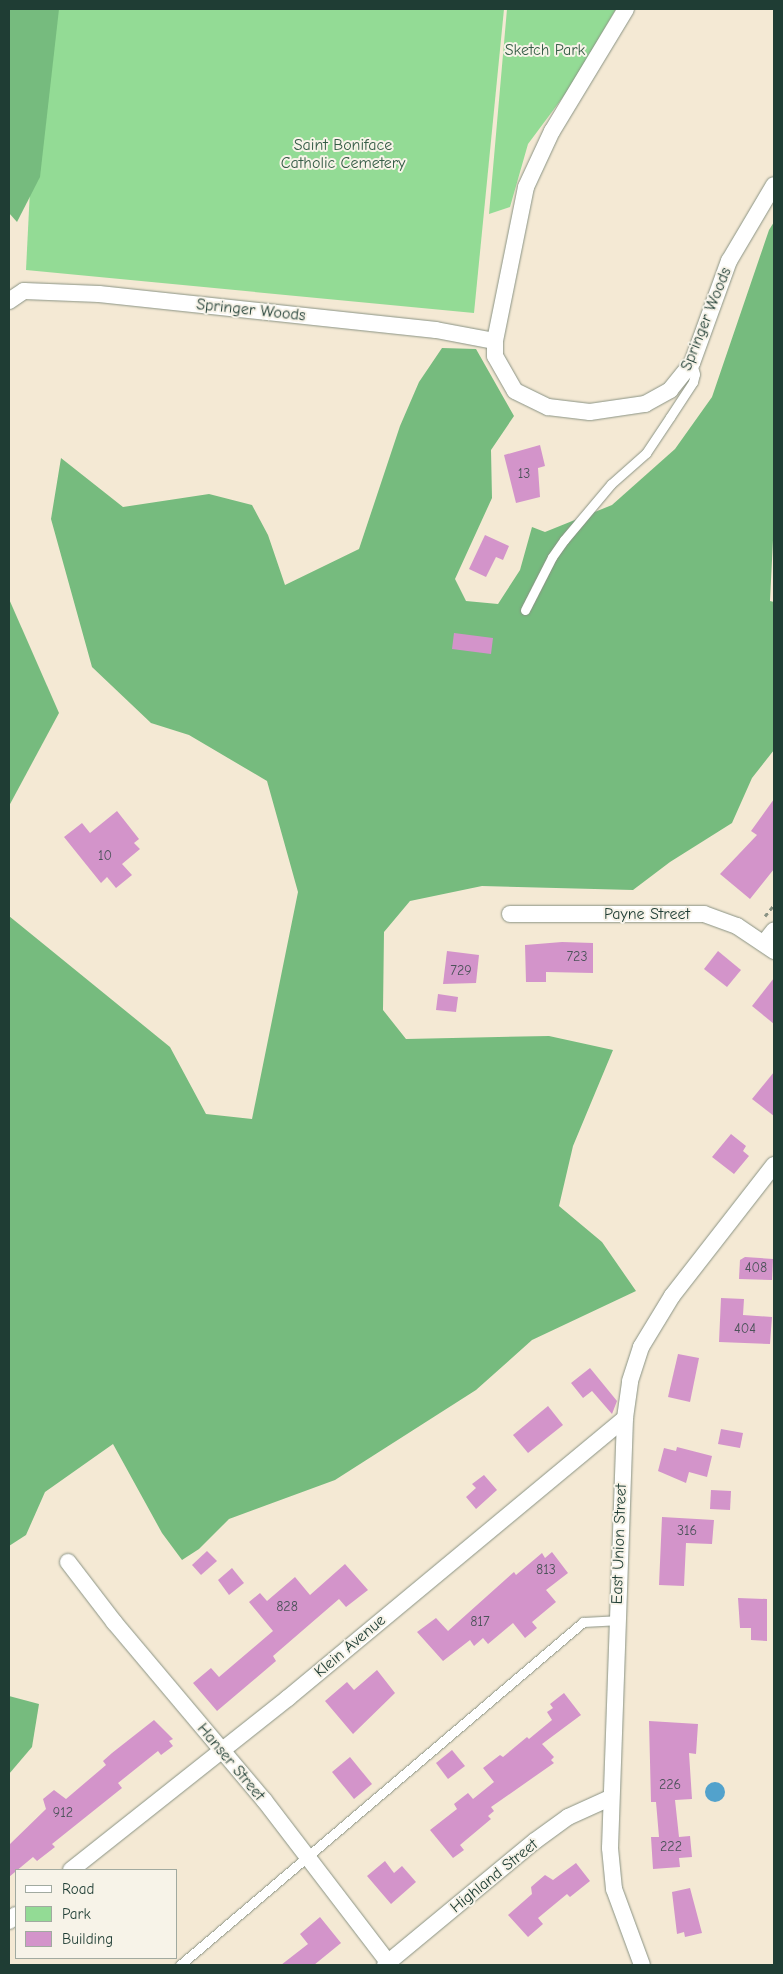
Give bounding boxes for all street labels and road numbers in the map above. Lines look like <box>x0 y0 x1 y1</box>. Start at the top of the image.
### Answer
street label: Springer Woods <box>677 265 735 373</box>
street label: Springer Woods <box>195 295 307 325</box>
street label: Payne Street <box>604 904 690 924</box>
street label: East Union Street <box>607 1483 631 1605</box>
street label: Klein Avenue <box>310 1611 390 1681</box>
street label: Hanser Street <box>193 1719 269 1805</box>
street label: Highland Street <box>446 1835 542 1917</box>

